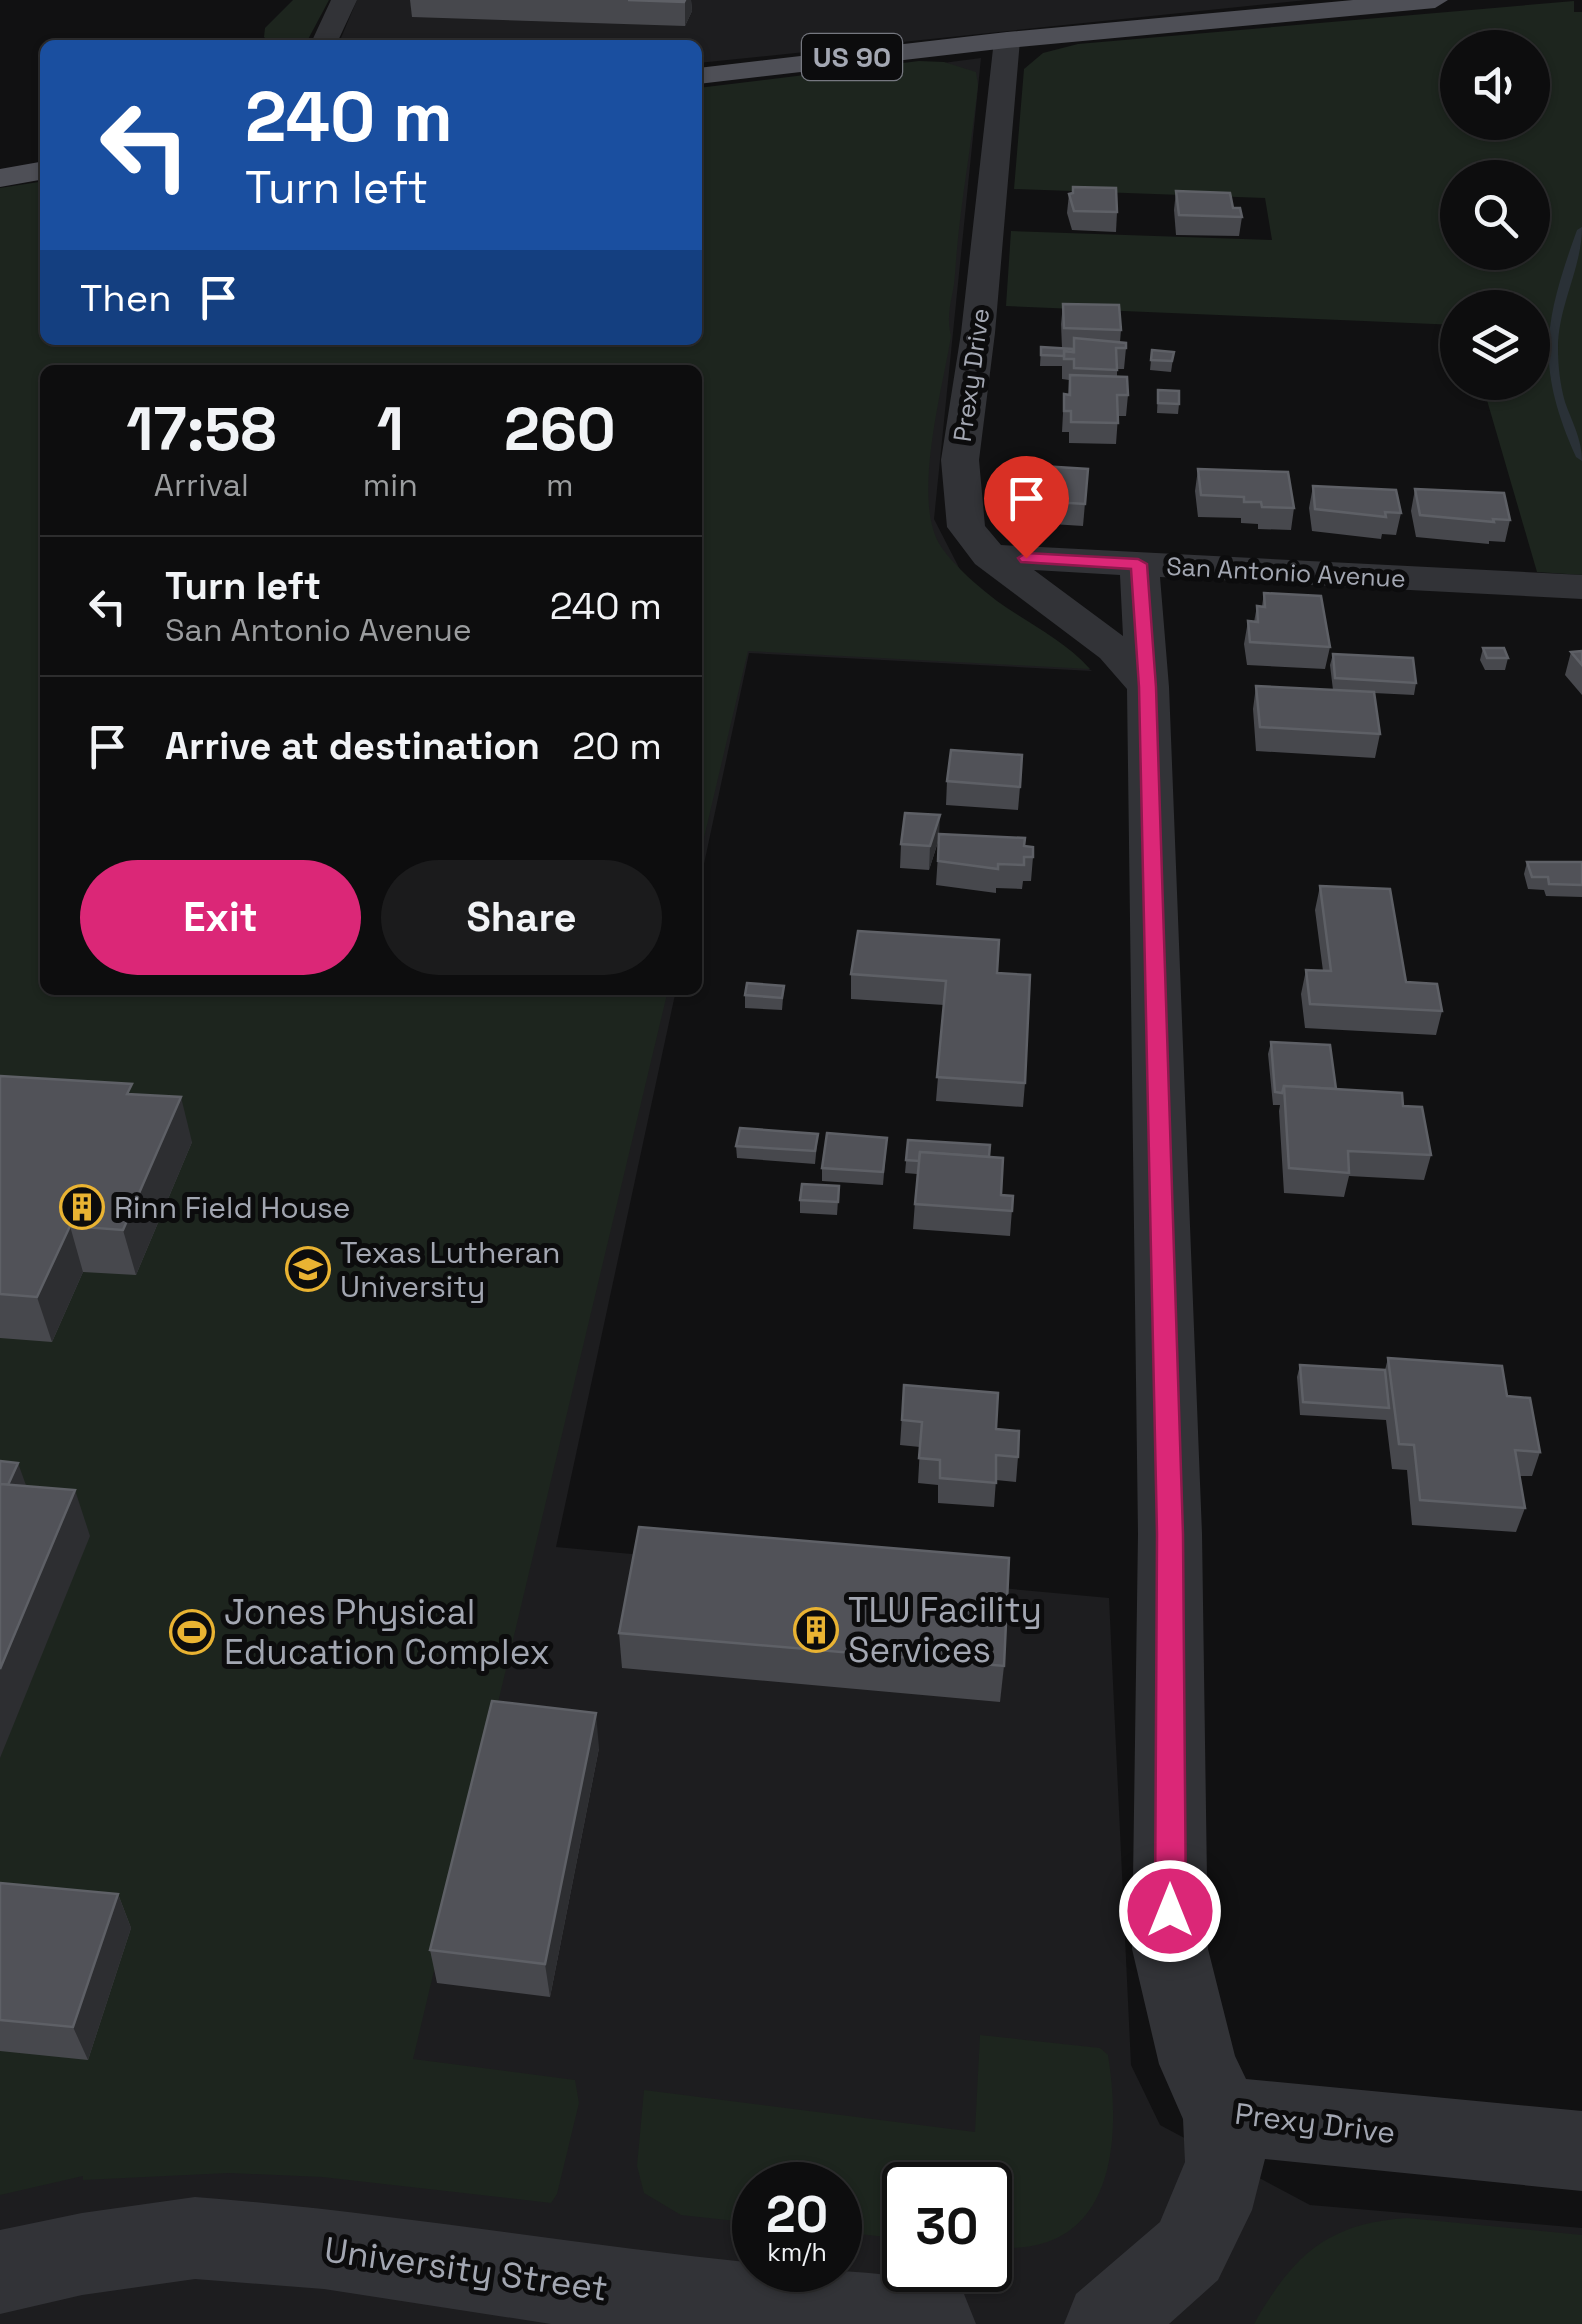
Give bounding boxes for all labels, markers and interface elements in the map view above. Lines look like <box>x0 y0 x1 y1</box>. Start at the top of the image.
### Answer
map controls <box>1440 30 1550 400</box>
button: sound <box>1440 30 1550 140</box>
road number: US 90 <box>802 34 902 80</box>
text: 240 m <box>245 72 453 161</box>
icon: left <box>80 80 210 210</box>
text: Turn left <box>245 159 428 216</box>
button: search <box>1440 160 1550 270</box>
icon: arrive <box>191 270 246 325</box>
text: Then <box>80 274 171 322</box>
button: layers <box>1440 290 1550 400</box>
street label: Prexy Drive <box>946 306 996 444</box>
text: 17:58 <box>126 391 277 468</box>
text: 1 <box>377 391 404 468</box>
text: 260 <box>504 391 616 468</box>
pin <box>984 456 1069 559</box>
text: Arrival <box>154 465 249 505</box>
text: min <box>363 465 418 505</box>
text: m <box>546 465 574 505</box>
icon: arrive <box>999 471 1054 526</box>
street label: San Antonio Avenue <box>1166 550 1406 594</box>
text: Turn left <box>165 562 321 610</box>
icon: left <box>80 579 135 634</box>
text: 240 m <box>550 582 662 630</box>
text: San Antonio Avenue <box>165 610 472 650</box>
icon: arrive <box>80 719 135 774</box>
text: Arrive at destination <box>165 722 540 770</box>
text: 20 m <box>572 722 662 770</box>
button: Exit <box>80 860 361 975</box>
button: Share <box>381 860 662 975</box>
building icon: Rinn Field House <box>59 1184 105 1230</box>
place label: Rinn Field House <box>114 1188 351 1227</box>
place label: Texas Lutheran University <box>340 1233 560 1306</box>
school or university icon: Texas Lutheran University <box>285 1246 331 1292</box>
place label: TLU Facility Services <box>848 1588 1042 1672</box>
place label: Jones Physical Education Complex <box>224 1590 550 1674</box>
building icon: TLU Facility Services <box>793 1607 839 1653</box>
sports icon: Jones Physical Education Complex <box>169 1609 215 1655</box>
position arrow <box>1118 1859 1222 1963</box>
street label: Prexy Drive <box>1233 2094 1397 2152</box>
speed limit sign: 30 <box>882 2162 1012 2292</box>
text: 20 <box>766 2183 828 2247</box>
street label: University Street <box>322 2227 610 2311</box>
text: km/h <box>767 2236 827 2268</box>

